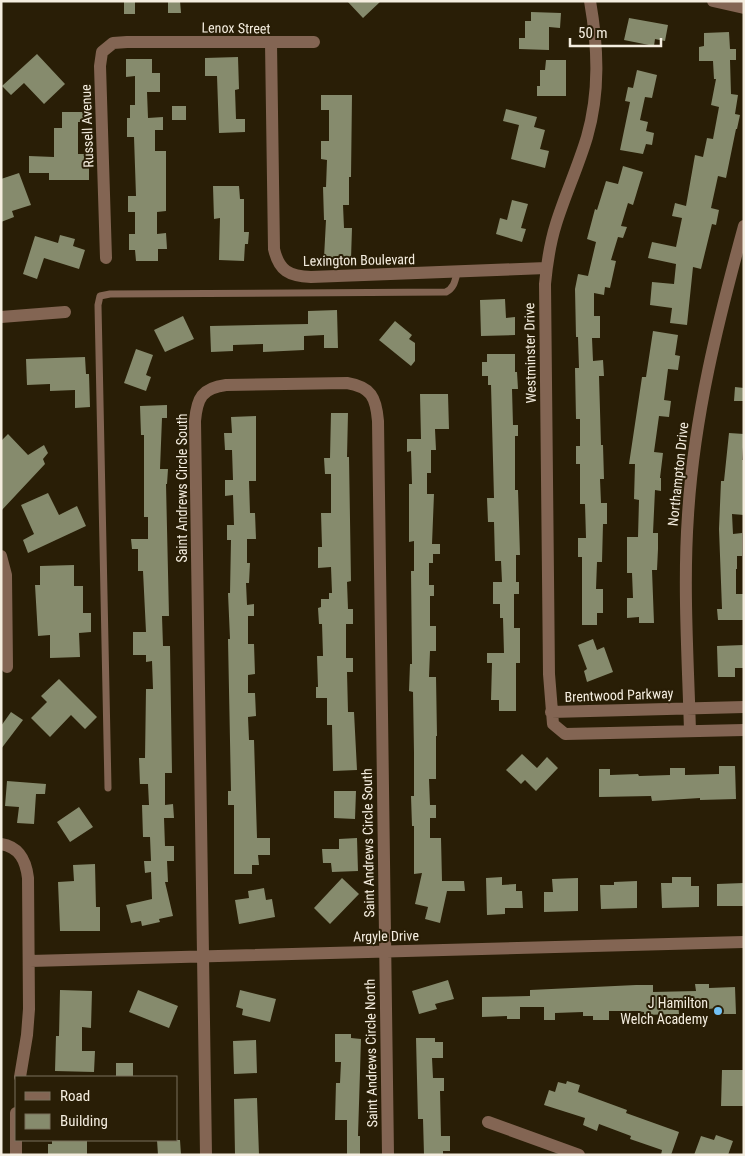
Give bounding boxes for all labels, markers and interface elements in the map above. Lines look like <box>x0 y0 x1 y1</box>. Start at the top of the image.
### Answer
scale bar <box>570 15 661 47</box>
street label: Lenox Street <box>201 19 271 37</box>
text: 50 m <box>578 24 608 42</box>
street label: Russell Avenue <box>78 84 96 168</box>
street label: Lexington Boulevard <box>303 251 415 269</box>
street label: Westminster Drive <box>521 302 539 403</box>
street label: Saint Andrews Circle South <box>174 413 190 563</box>
street label: Northampton Drive <box>665 421 691 527</box>
street label: Brentwood Parkway <box>564 685 674 705</box>
street label: Saint Andrews Circle South <box>359 768 377 918</box>
street label: Argyle Drive <box>353 927 419 945</box>
street label: Saint Andrews Circle North <box>362 979 380 1127</box>
place label: J Hamilton Welch Academy <box>620 995 708 1027</box>
marker: J Hamilton Welch Academy <box>712 1005 724 1017</box>
legend <box>15 1076 178 1141</box>
text: Road <box>60 1087 90 1105</box>
text: Building <box>60 1112 108 1130</box>

